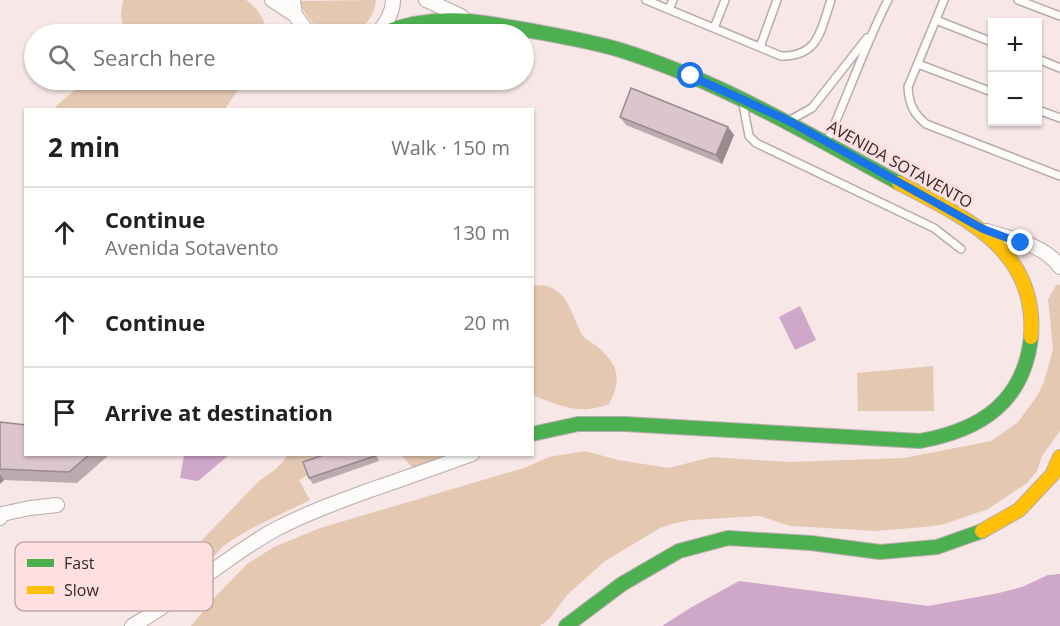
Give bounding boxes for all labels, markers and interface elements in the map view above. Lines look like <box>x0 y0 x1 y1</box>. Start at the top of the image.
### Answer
map controls <box>988 18 1042 126</box>
button: + <box>988 18 1042 72</box>
search box <box>24 24 534 90</box>
icon: search <box>45 41 78 74</box>
text: Search here <box>93 42 216 72</box>
route start <box>677 62 703 88</box>
button: − <box>988 72 1042 126</box>
street label: AVENIDA SOTAVENTO <box>823 115 977 213</box>
text: 2 min <box>48 129 120 165</box>
text: Walk · 150 m <box>391 134 510 161</box>
text: Continue <box>105 204 205 234</box>
icon: ahead <box>48 216 81 249</box>
text: 130 m <box>452 219 510 246</box>
route end <box>1007 229 1033 255</box>
text: Avenida Sotavento <box>105 234 279 261</box>
icon: ahead <box>48 306 81 339</box>
text: Continue <box>105 307 205 337</box>
text: 20 m <box>463 309 510 336</box>
icon: arrive <box>48 396 81 429</box>
text: Arrive at destination <box>105 397 333 427</box>
legend <box>15 542 213 611</box>
text: Fast <box>64 552 95 574</box>
text: Slow <box>64 579 99 601</box>

